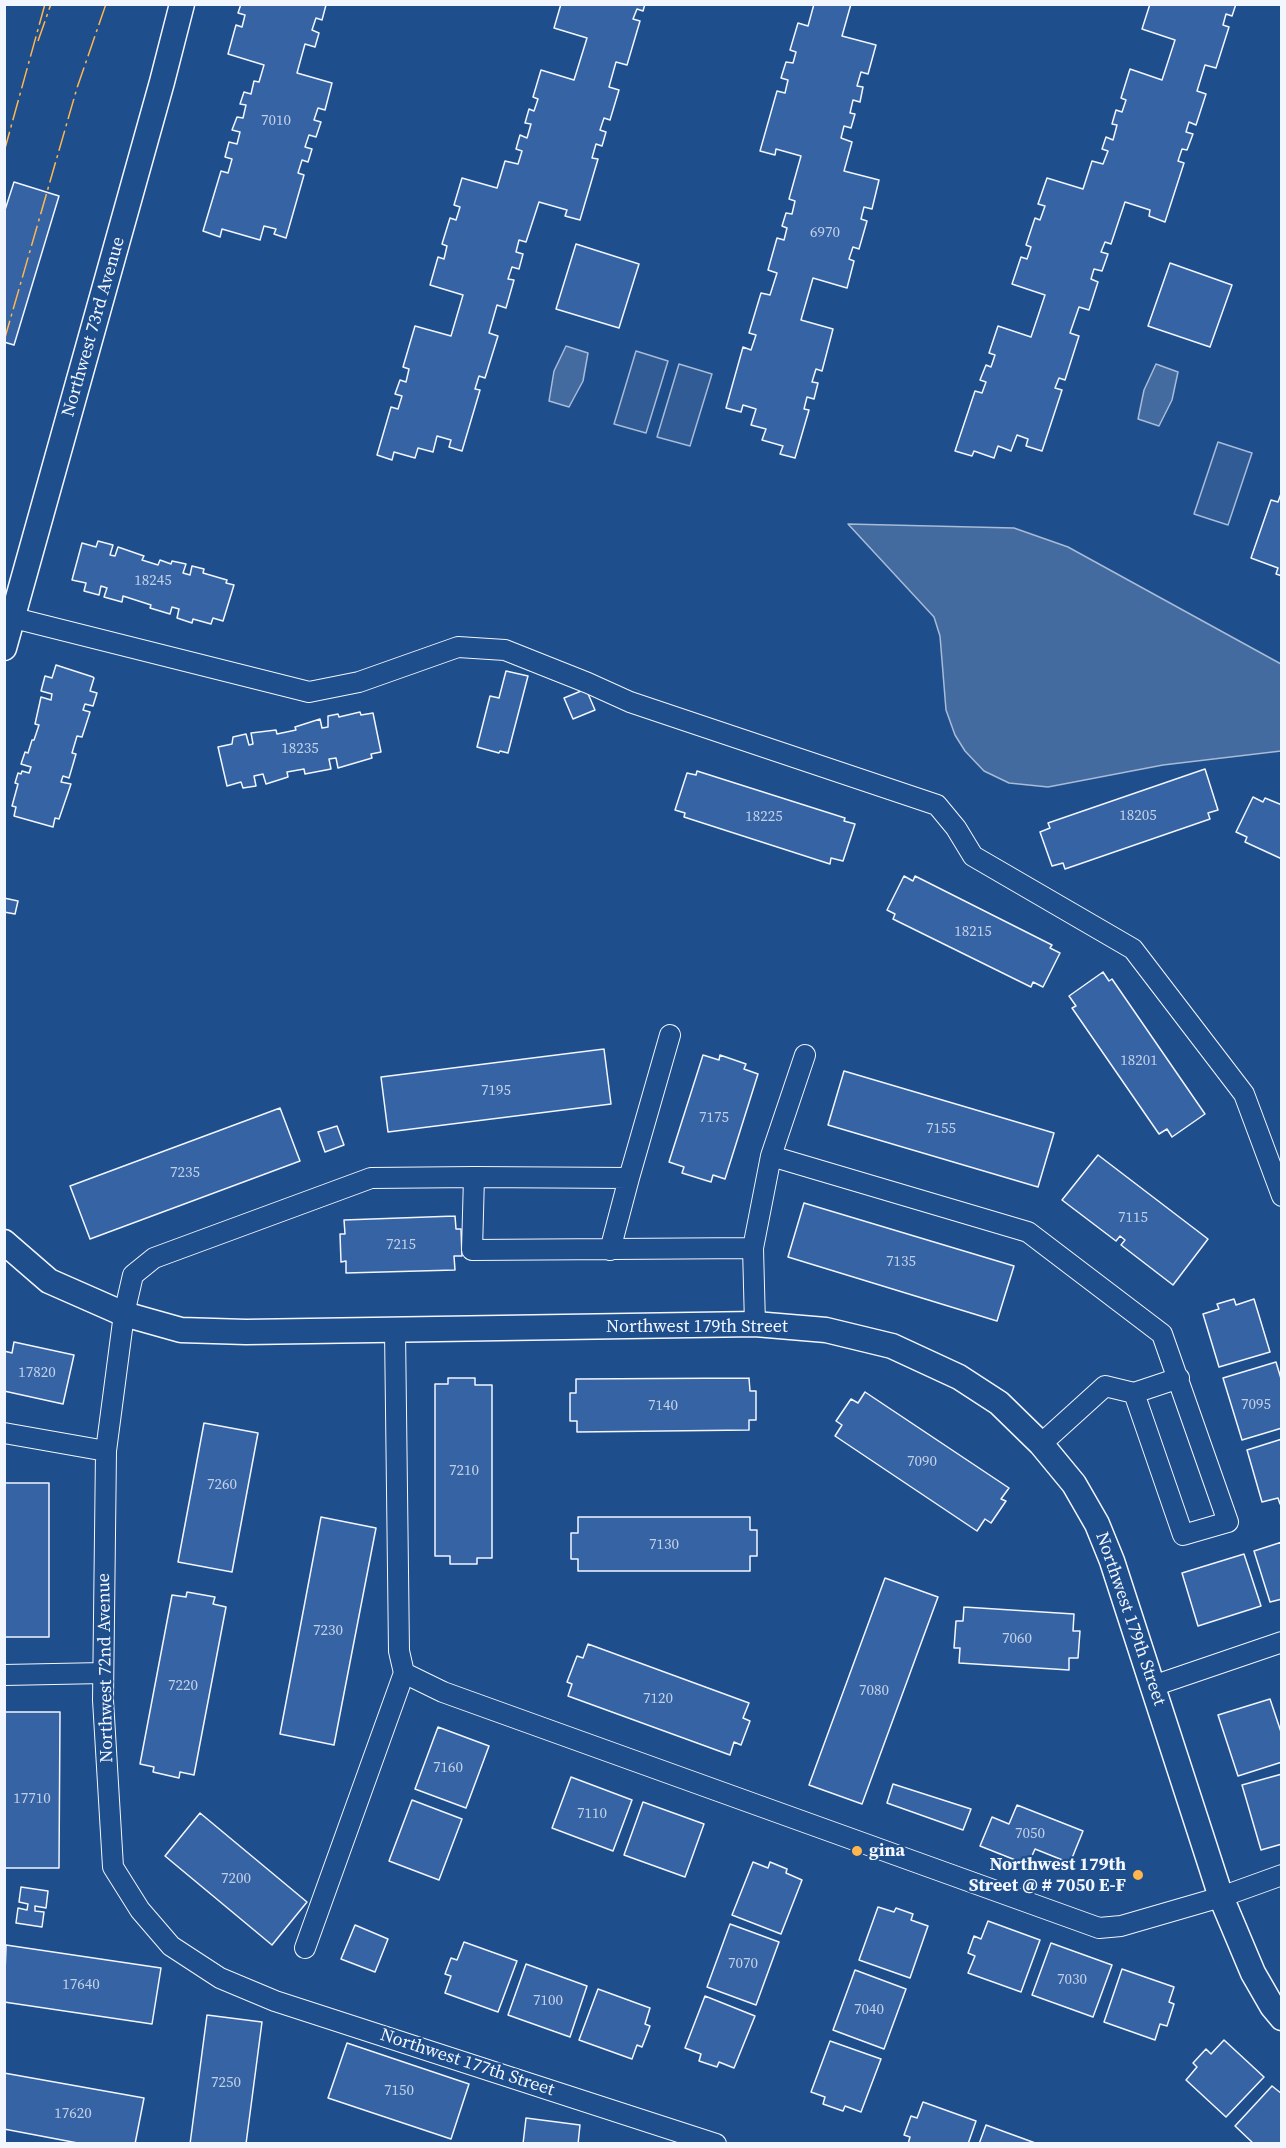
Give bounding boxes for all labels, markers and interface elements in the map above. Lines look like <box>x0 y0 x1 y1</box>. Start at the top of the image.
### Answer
house number: 7010 <box>261 112 291 130</box>
house number: 6970 <box>810 224 840 242</box>
street label: Northwest 73rd Avenue <box>58 234 130 420</box>
house number: 18245 <box>134 572 172 590</box>
house number: 18235 <box>281 740 319 758</box>
house number: 18205 <box>1119 807 1157 825</box>
house number: 18225 <box>745 808 783 826</box>
house number: 18215 <box>954 923 992 941</box>
house number: 18201 <box>1120 1052 1158 1070</box>
house number: 7195 <box>481 1082 511 1100</box>
house number: 7175 <box>699 1109 729 1127</box>
house number: 7155 <box>926 1120 956 1138</box>
house number: 7235 <box>170 1164 200 1182</box>
house number: 7115 <box>1118 1209 1148 1227</box>
house number: 7215 <box>386 1236 416 1254</box>
house number: 7135 <box>886 1253 916 1271</box>
street label: Northwest 179th Street <box>606 1316 788 1338</box>
house number: 17820 <box>18 1364 56 1382</box>
house number: 7095 <box>1241 1396 1271 1414</box>
house number: 7140 <box>648 1397 678 1415</box>
house number: 7090 <box>907 1453 937 1471</box>
house number: 7210 <box>449 1462 479 1480</box>
house number: 7260 <box>207 1476 237 1494</box>
street label: Northwest 179th Street <box>1090 1530 1170 1708</box>
house number: 7130 <box>649 1536 679 1554</box>
street label: Northwest 72nd Avenue <box>94 1573 118 1763</box>
house number: 7230 <box>313 1622 343 1640</box>
house number: 7060 <box>1002 1630 1032 1648</box>
house number: 7220 <box>168 1677 198 1695</box>
house number: 7080 <box>859 1682 889 1700</box>
house number: 7120 <box>643 1690 673 1708</box>
house number: 7160 <box>433 1759 463 1777</box>
house number: 17710 <box>13 1790 51 1808</box>
house number: 7110 <box>577 1805 607 1823</box>
house number: 7050 <box>1015 1825 1045 1843</box>
place label: gina <box>869 1840 905 1862</box>
marker: gina <box>850 1844 864 1858</box>
place label: Northwest 179th Street @ # 7050 E-F <box>969 1854 1126 1896</box>
marker: Northwest 179th Street @ # 7050 E-F <box>1131 1868 1145 1882</box>
house number: 7200 <box>221 1870 251 1888</box>
house number: 7070 <box>728 1955 758 1973</box>
house number: 7030 <box>1057 1971 1087 1989</box>
house number: 17640 <box>62 1976 100 1994</box>
house number: 7100 <box>533 1992 563 2010</box>
house number: 7040 <box>854 2001 884 2019</box>
street label: Northwest 177th Street <box>377 2025 557 2101</box>
house number: 7250 <box>211 2074 241 2092</box>
house number: 7150 <box>384 2082 414 2100</box>
house number: 17620 <box>54 2105 92 2123</box>

